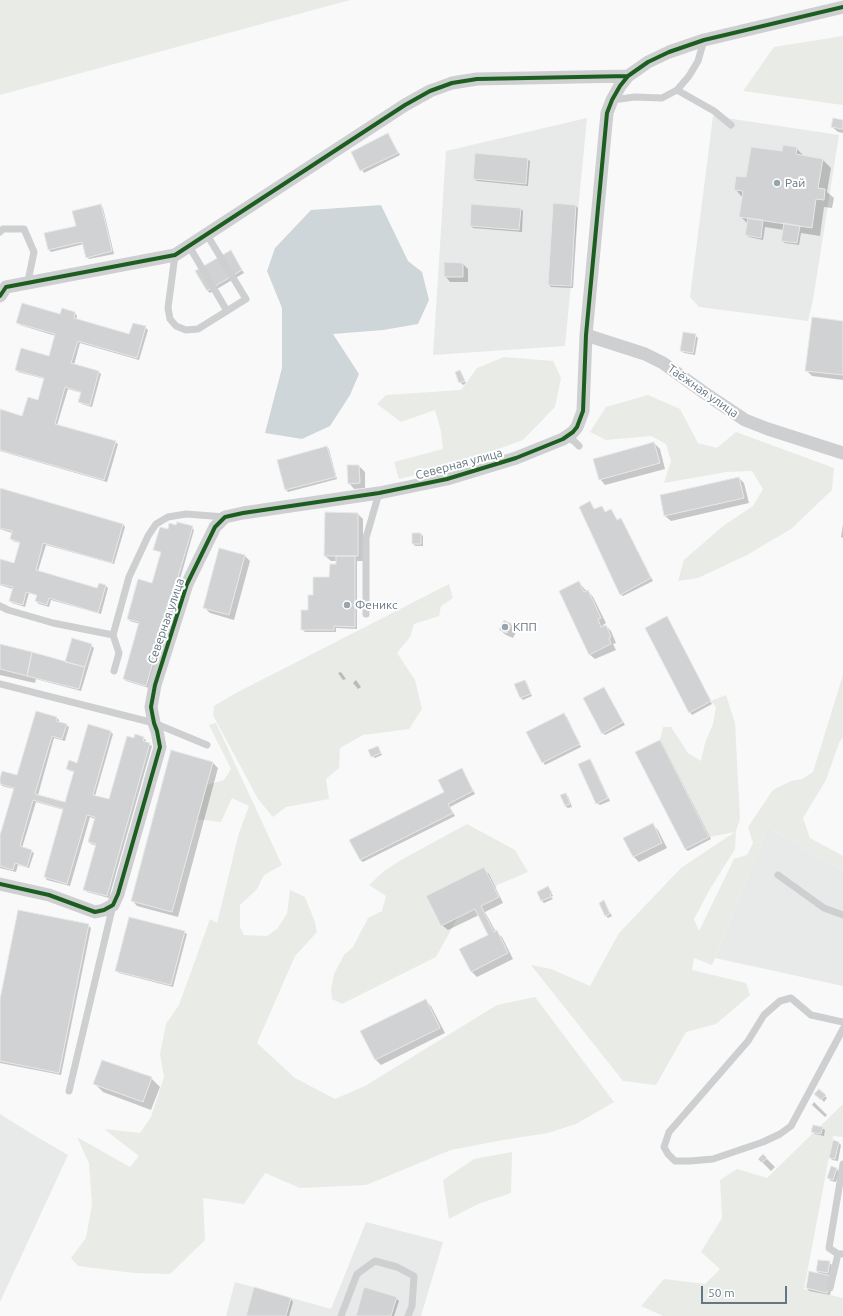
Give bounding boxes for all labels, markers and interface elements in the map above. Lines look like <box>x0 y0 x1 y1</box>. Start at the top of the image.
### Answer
place label: Рай <box>785 176 805 190</box>
marker: Рай <box>772 178 782 188</box>
street label: Таёжная улица <box>665 361 741 421</box>
street label: Северная улица <box>414 445 504 483</box>
street label: Северная улица <box>145 576 187 666</box>
place label: Феникс <box>355 598 398 612</box>
marker: Феникс <box>342 600 352 610</box>
place label: КПП <box>513 620 537 634</box>
marker: КПП <box>500 622 510 632</box>
scale bar <box>703 1278 789 1304</box>
text: 50 m <box>708 1286 735 1299</box>

